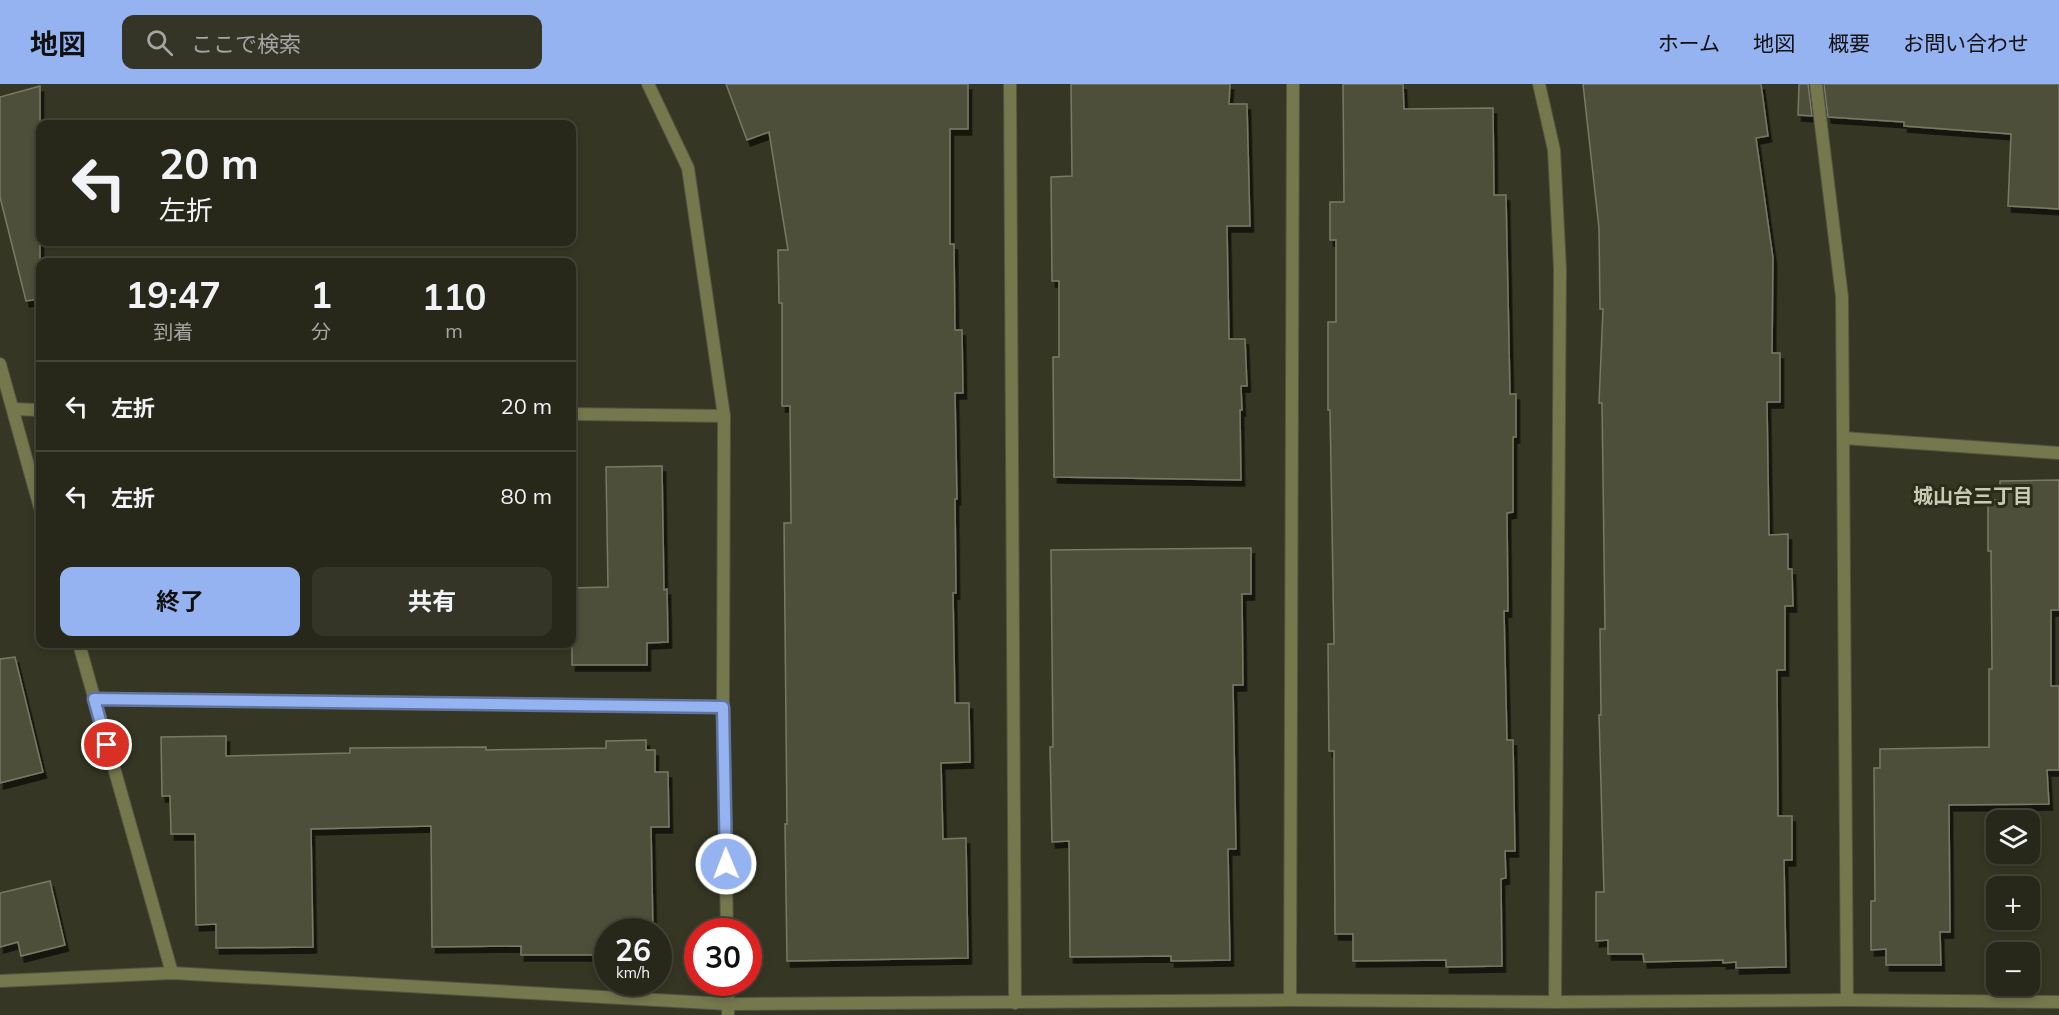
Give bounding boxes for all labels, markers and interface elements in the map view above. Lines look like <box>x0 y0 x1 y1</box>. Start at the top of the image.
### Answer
search box <box>122 15 542 69</box>
text: 地図 <box>30 26 86 61</box>
icon: search <box>143 26 176 59</box>
text: ここで検索 <box>191 30 301 58</box>
text: ホーム <box>1658 30 1720 56</box>
text: 地図 <box>1753 30 1795 56</box>
text: 概要 <box>1828 30 1870 56</box>
text: お問い合わせ <box>1903 30 2029 56</box>
text: 20 m <box>159 137 259 190</box>
icon: left <box>60 144 138 222</box>
text: 左折 <box>159 193 213 227</box>
text: 19:47 <box>126 272 221 317</box>
text: 1 <box>310 272 332 317</box>
text: 110 <box>422 274 486 319</box>
text: m <box>445 318 463 343</box>
text: 到着 <box>153 319 193 344</box>
text: 分 <box>311 319 331 344</box>
icon: left <box>60 390 93 423</box>
text: 20 m <box>501 392 552 420</box>
text: 左折 <box>111 394 155 422</box>
icon: left <box>60 480 93 513</box>
text: 80 m <box>501 482 552 510</box>
district label: 城山台三丁目 <box>1913 483 2033 508</box>
text: 左折 <box>111 484 155 512</box>
button: 終了 <box>60 567 300 636</box>
button: 共有 <box>312 567 552 636</box>
pin <box>81 719 132 770</box>
icon: arrive <box>90 728 123 761</box>
map controls <box>1986 810 2040 996</box>
button: layers <box>1986 810 2040 864</box>
position arrow <box>694 832 758 896</box>
button: + <box>1986 876 2040 930</box>
speed limit sign: 30 <box>684 918 762 996</box>
text: 26 <box>615 931 651 969</box>
button: − <box>1986 942 2040 996</box>
text: km/h <box>616 963 650 982</box>

